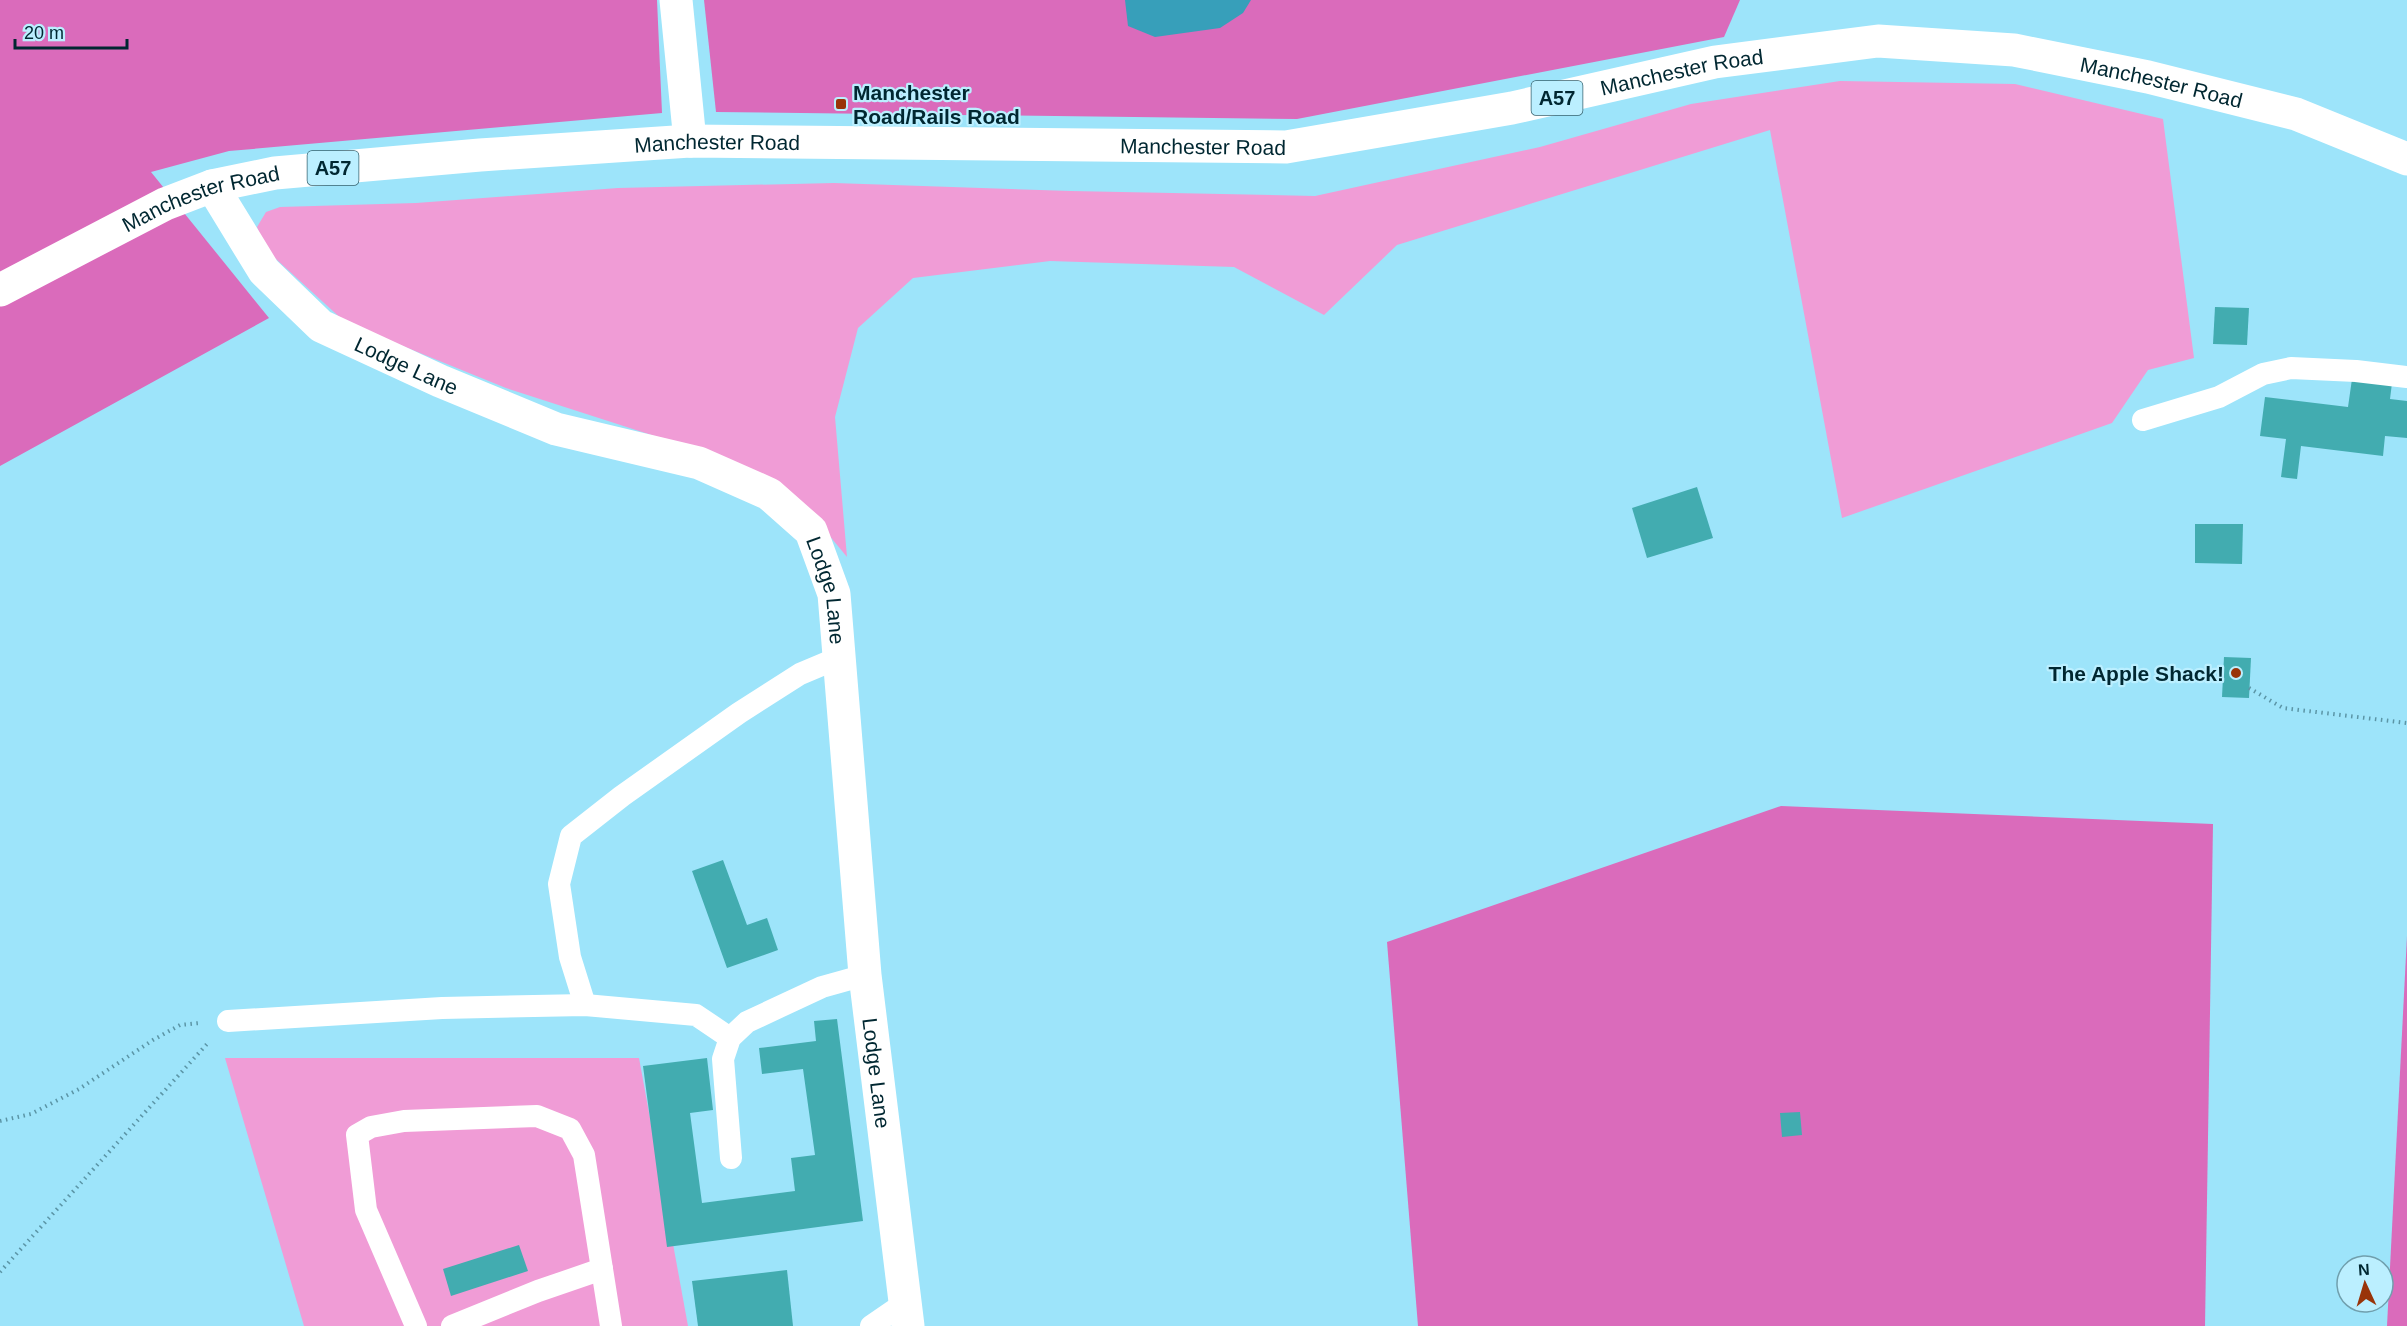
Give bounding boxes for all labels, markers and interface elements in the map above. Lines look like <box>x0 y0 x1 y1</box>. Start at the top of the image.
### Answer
scale bar <box>15 12 128 50</box>
text: 20 m <box>24 23 64 43</box>
street label: Manchester Road <box>1598 44 1765 99</box>
street label: Manchester Road <box>2078 52 2245 112</box>
place label: Manchester Road/Rails Road <box>853 81 1020 128</box>
road number: A57 <box>1532 81 1582 115</box>
marker: Manchester Road/Rails Road <box>834 97 848 111</box>
street label: Manchester Road <box>633 129 800 156</box>
street label: Manchester Road <box>1120 134 1286 158</box>
road number: A57 <box>308 151 358 185</box>
street label: Manchester Road <box>118 161 281 236</box>
street label: Lodge Lane <box>351 332 462 399</box>
street label: Lodge Lane <box>802 533 850 645</box>
place label: The Apple Shack! <box>2049 662 2224 685</box>
marker: The Apple Shack! <box>2229 666 2243 680</box>
street label: Lodge Lane <box>859 1016 895 1129</box>
north arrow <box>2335 1254 2395 1314</box>
text: N <box>2358 1261 2370 1278</box>

